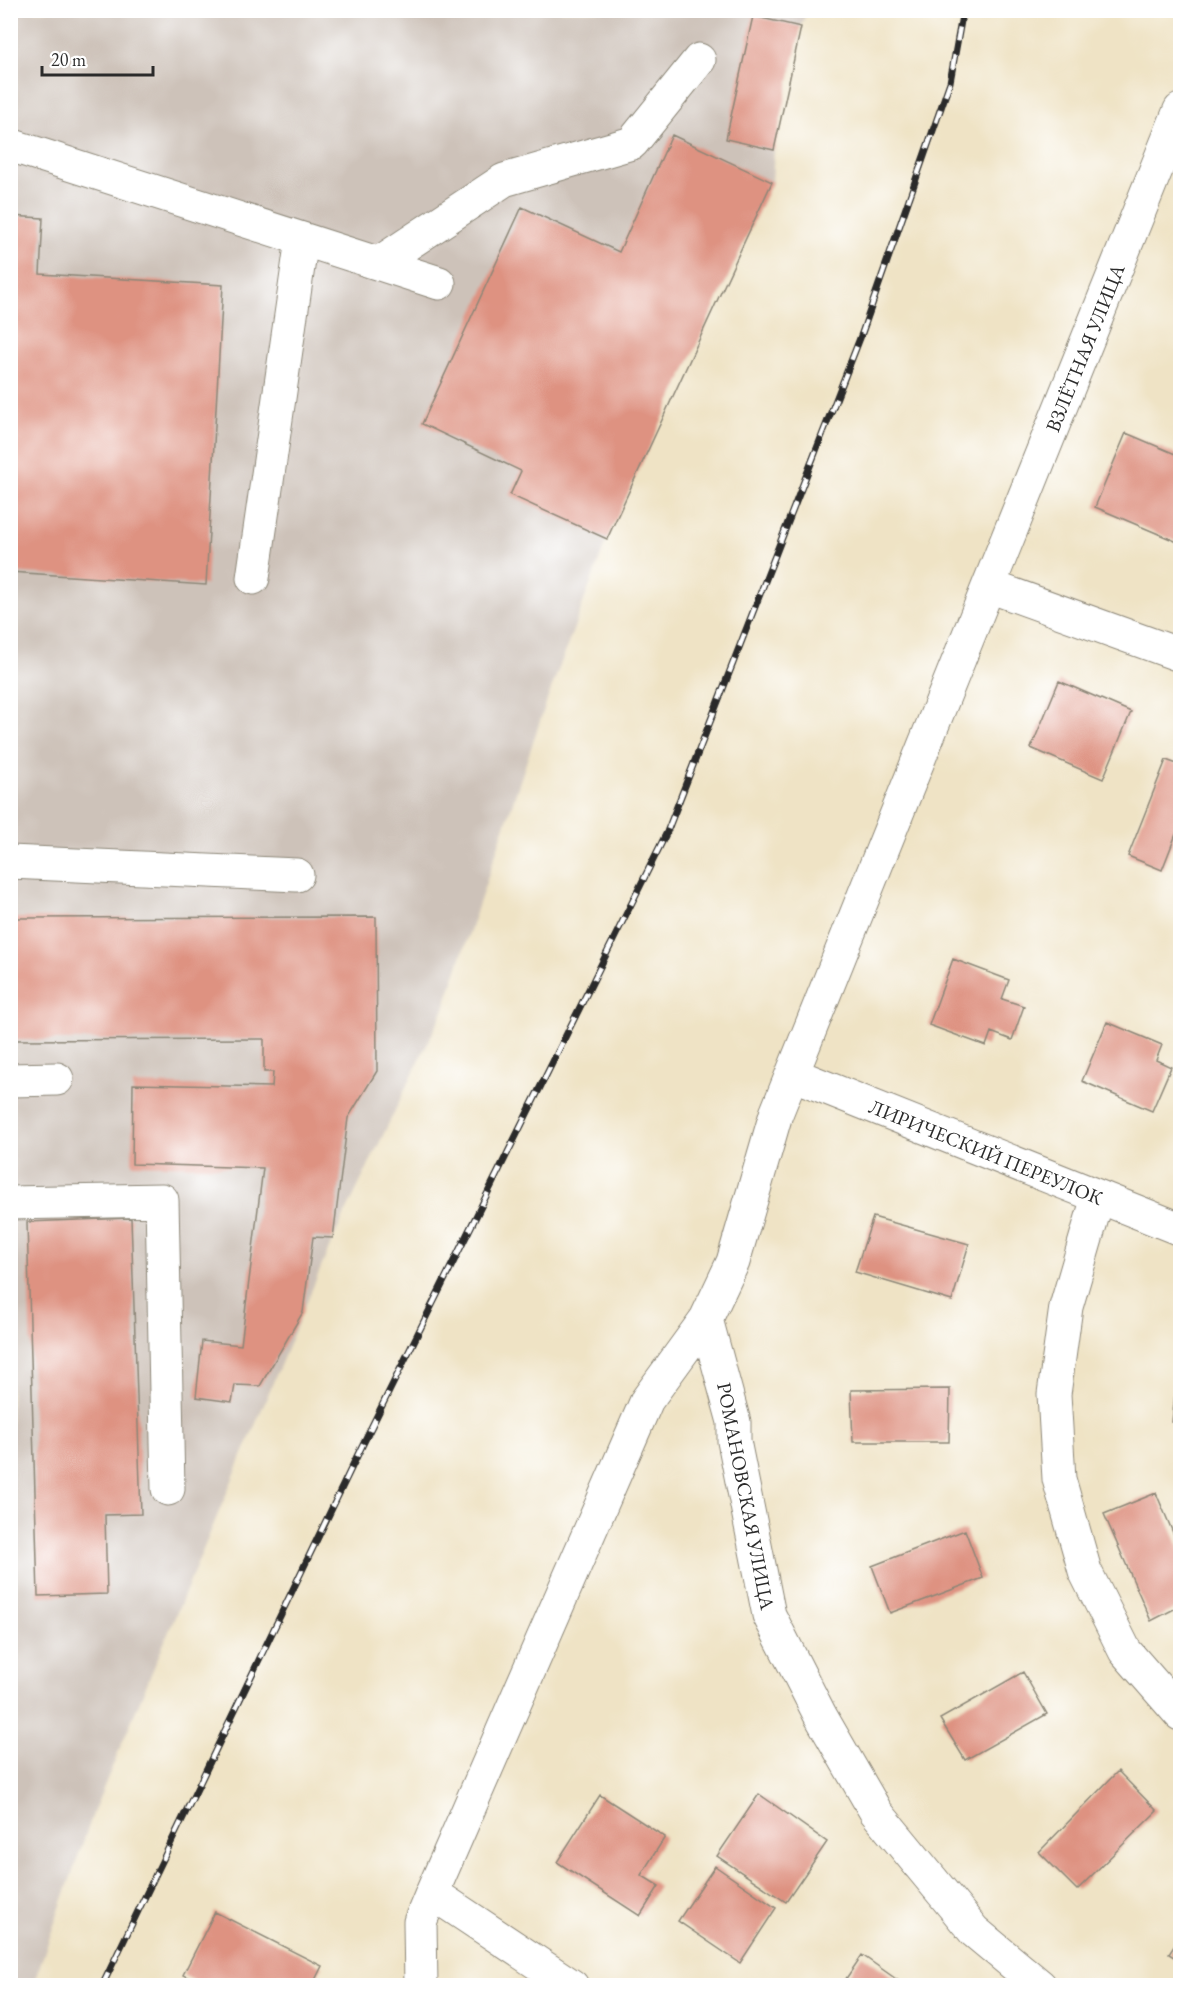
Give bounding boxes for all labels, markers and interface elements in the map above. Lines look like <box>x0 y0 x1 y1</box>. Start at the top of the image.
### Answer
scale bar <box>42 39 153 77</box>
text: 20 m <box>51 48 86 71</box>
street label: ВЗЛЁТНАЯ УЛИЦА <box>1039 260 1131 436</box>
street label: ЛИРИЧЕСКИЙ ПЕРЕУЛОК <box>865 1093 1107 1211</box>
street label: РОМАНОВСКАЯ УЛИЦА <box>711 1380 781 1612</box>

